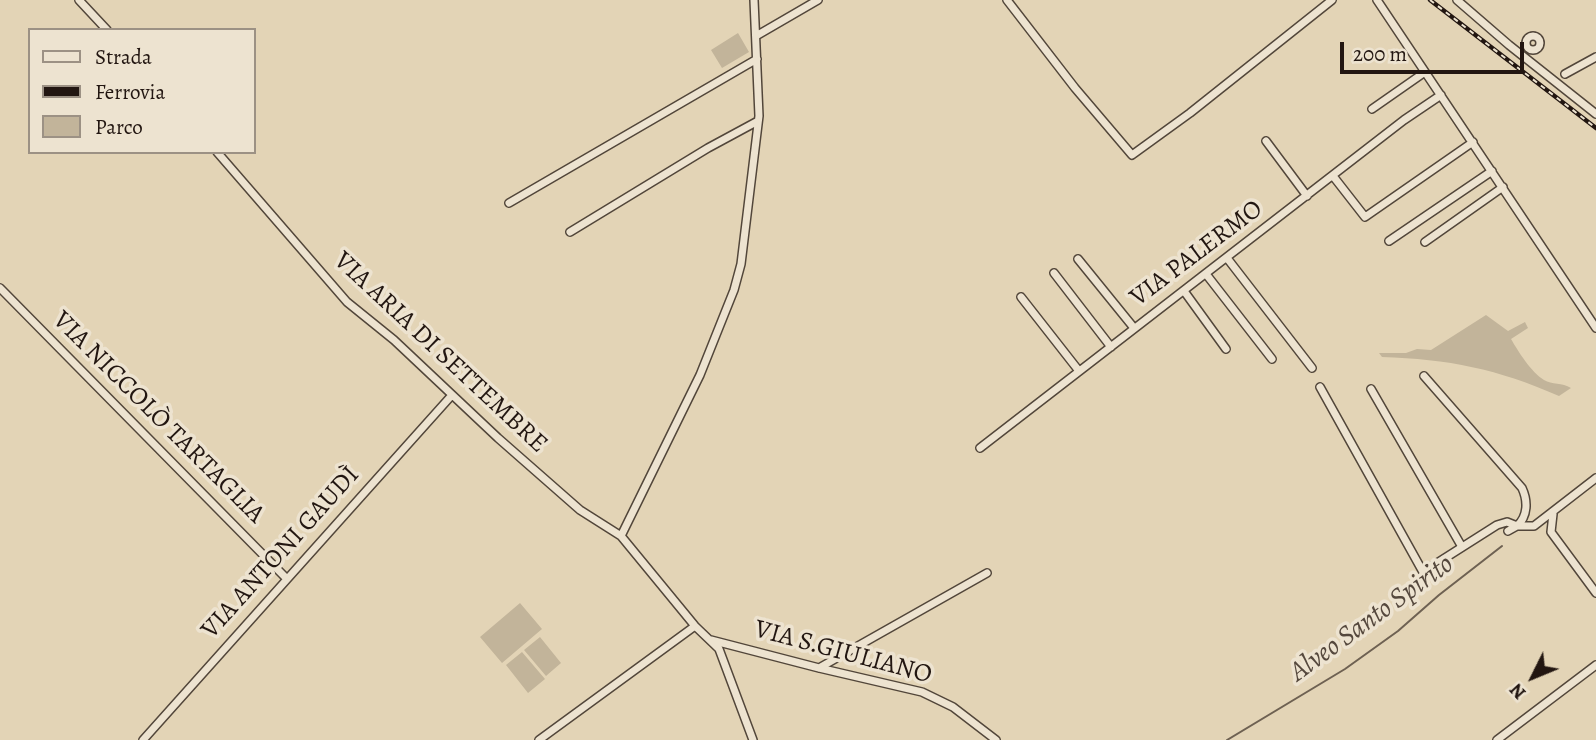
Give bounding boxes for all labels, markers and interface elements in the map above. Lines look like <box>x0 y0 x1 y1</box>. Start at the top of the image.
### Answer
legend <box>28 28 256 154</box>
scale bar <box>1344 28 1528 72</box>
text: 200 m <box>1353 40 1407 68</box>
text: Strada <box>95 43 152 71</box>
text: Ferrovia <box>95 78 165 106</box>
text: Parco <box>95 113 143 141</box>
street label: VIA PALERMO <box>1125 194 1269 314</box>
street label: VIA ARIA DI SETTEMBRE <box>327 246 553 460</box>
street label: VIA NICCOLÒ TARTAGLIA <box>45 305 271 531</box>
street label: VIA ANTONI GAUDÌ <box>195 460 367 646</box>
water label: Alveo Santo Spirito <box>1283 548 1461 690</box>
street label: VIA S.GIULIANO <box>751 614 935 692</box>
north arrow <box>1498 642 1568 712</box>
text: N <box>1503 677 1532 705</box>

